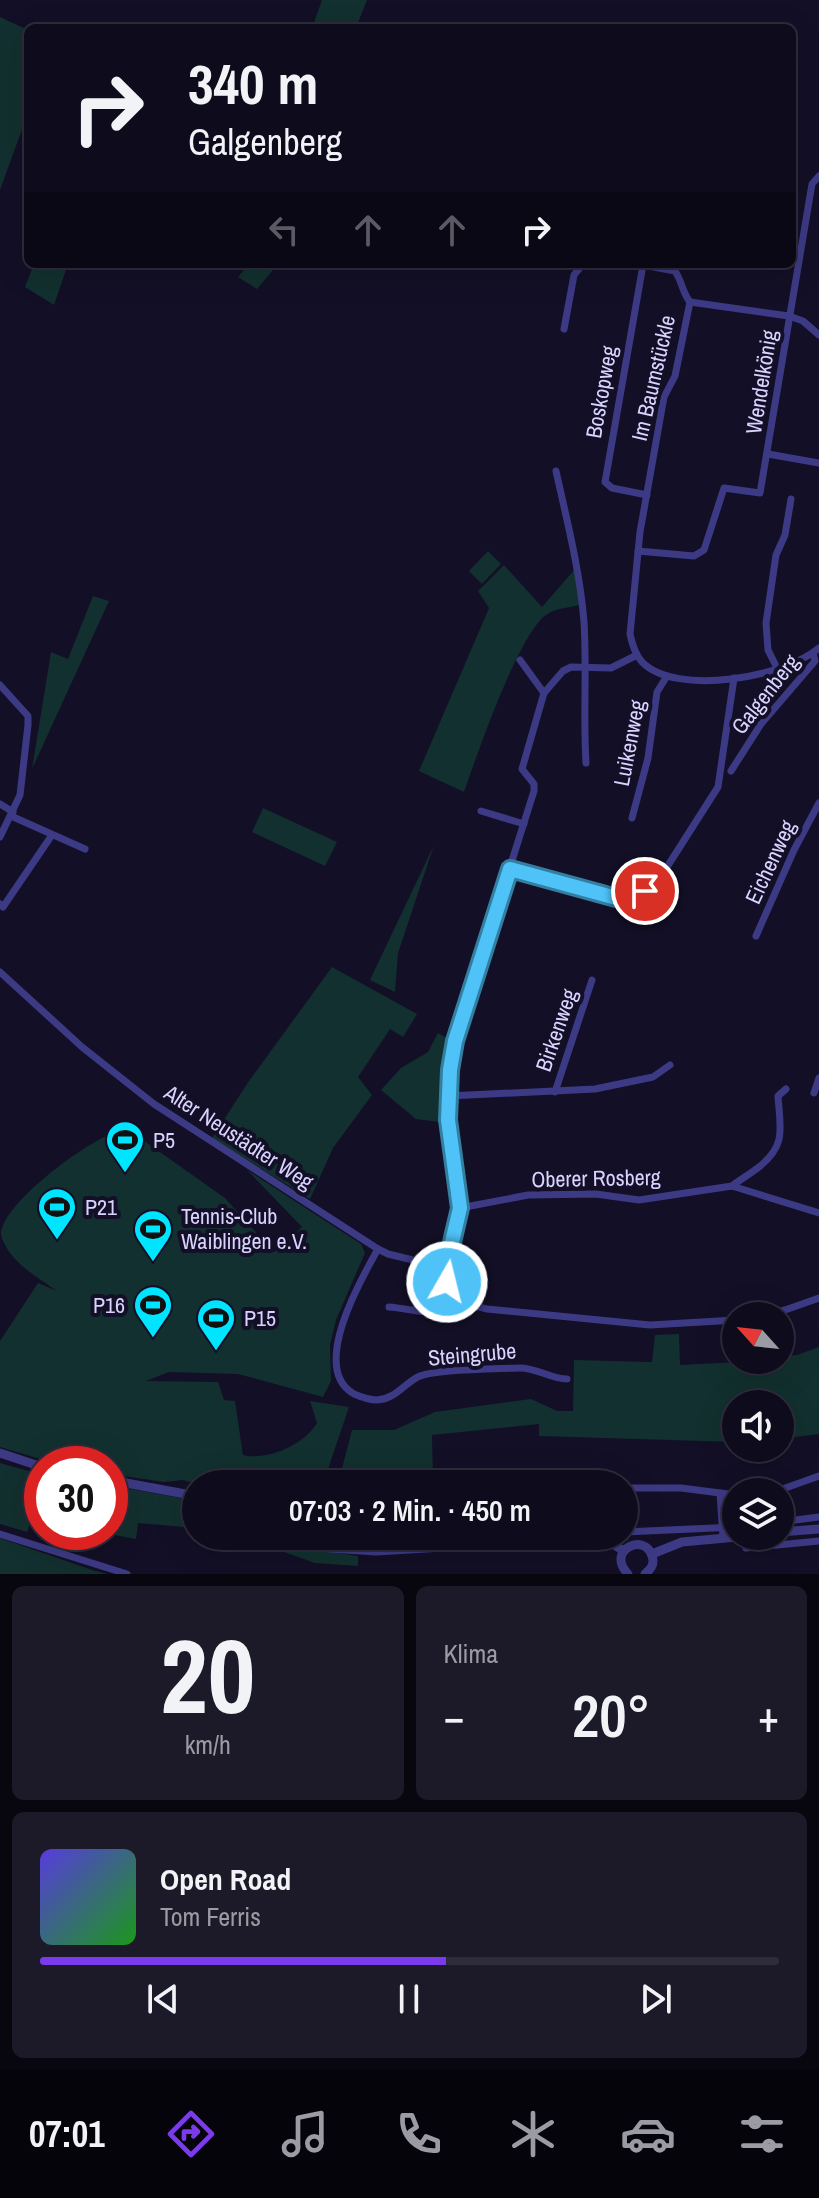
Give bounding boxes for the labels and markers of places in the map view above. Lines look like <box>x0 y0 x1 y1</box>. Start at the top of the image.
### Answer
pin <box>611 857 679 925</box>
sports icon: P5 <box>104 1119 146 1174</box>
place label: P5 <box>153 1125 175 1155</box>
sports icon: P21 <box>36 1186 78 1241</box>
place label: P21 <box>85 1192 117 1222</box>
place label: Tennis-Club Waiblingen e.V. <box>181 1201 307 1256</box>
sports icon: Tennis-Club Waiblingen e.V. <box>132 1208 174 1263</box>
sports icon: P16 <box>132 1284 174 1339</box>
place label: P16 <box>93 1290 125 1320</box>
sports icon: P15 <box>195 1297 237 1352</box>
place label: P15 <box>244 1303 276 1333</box>

